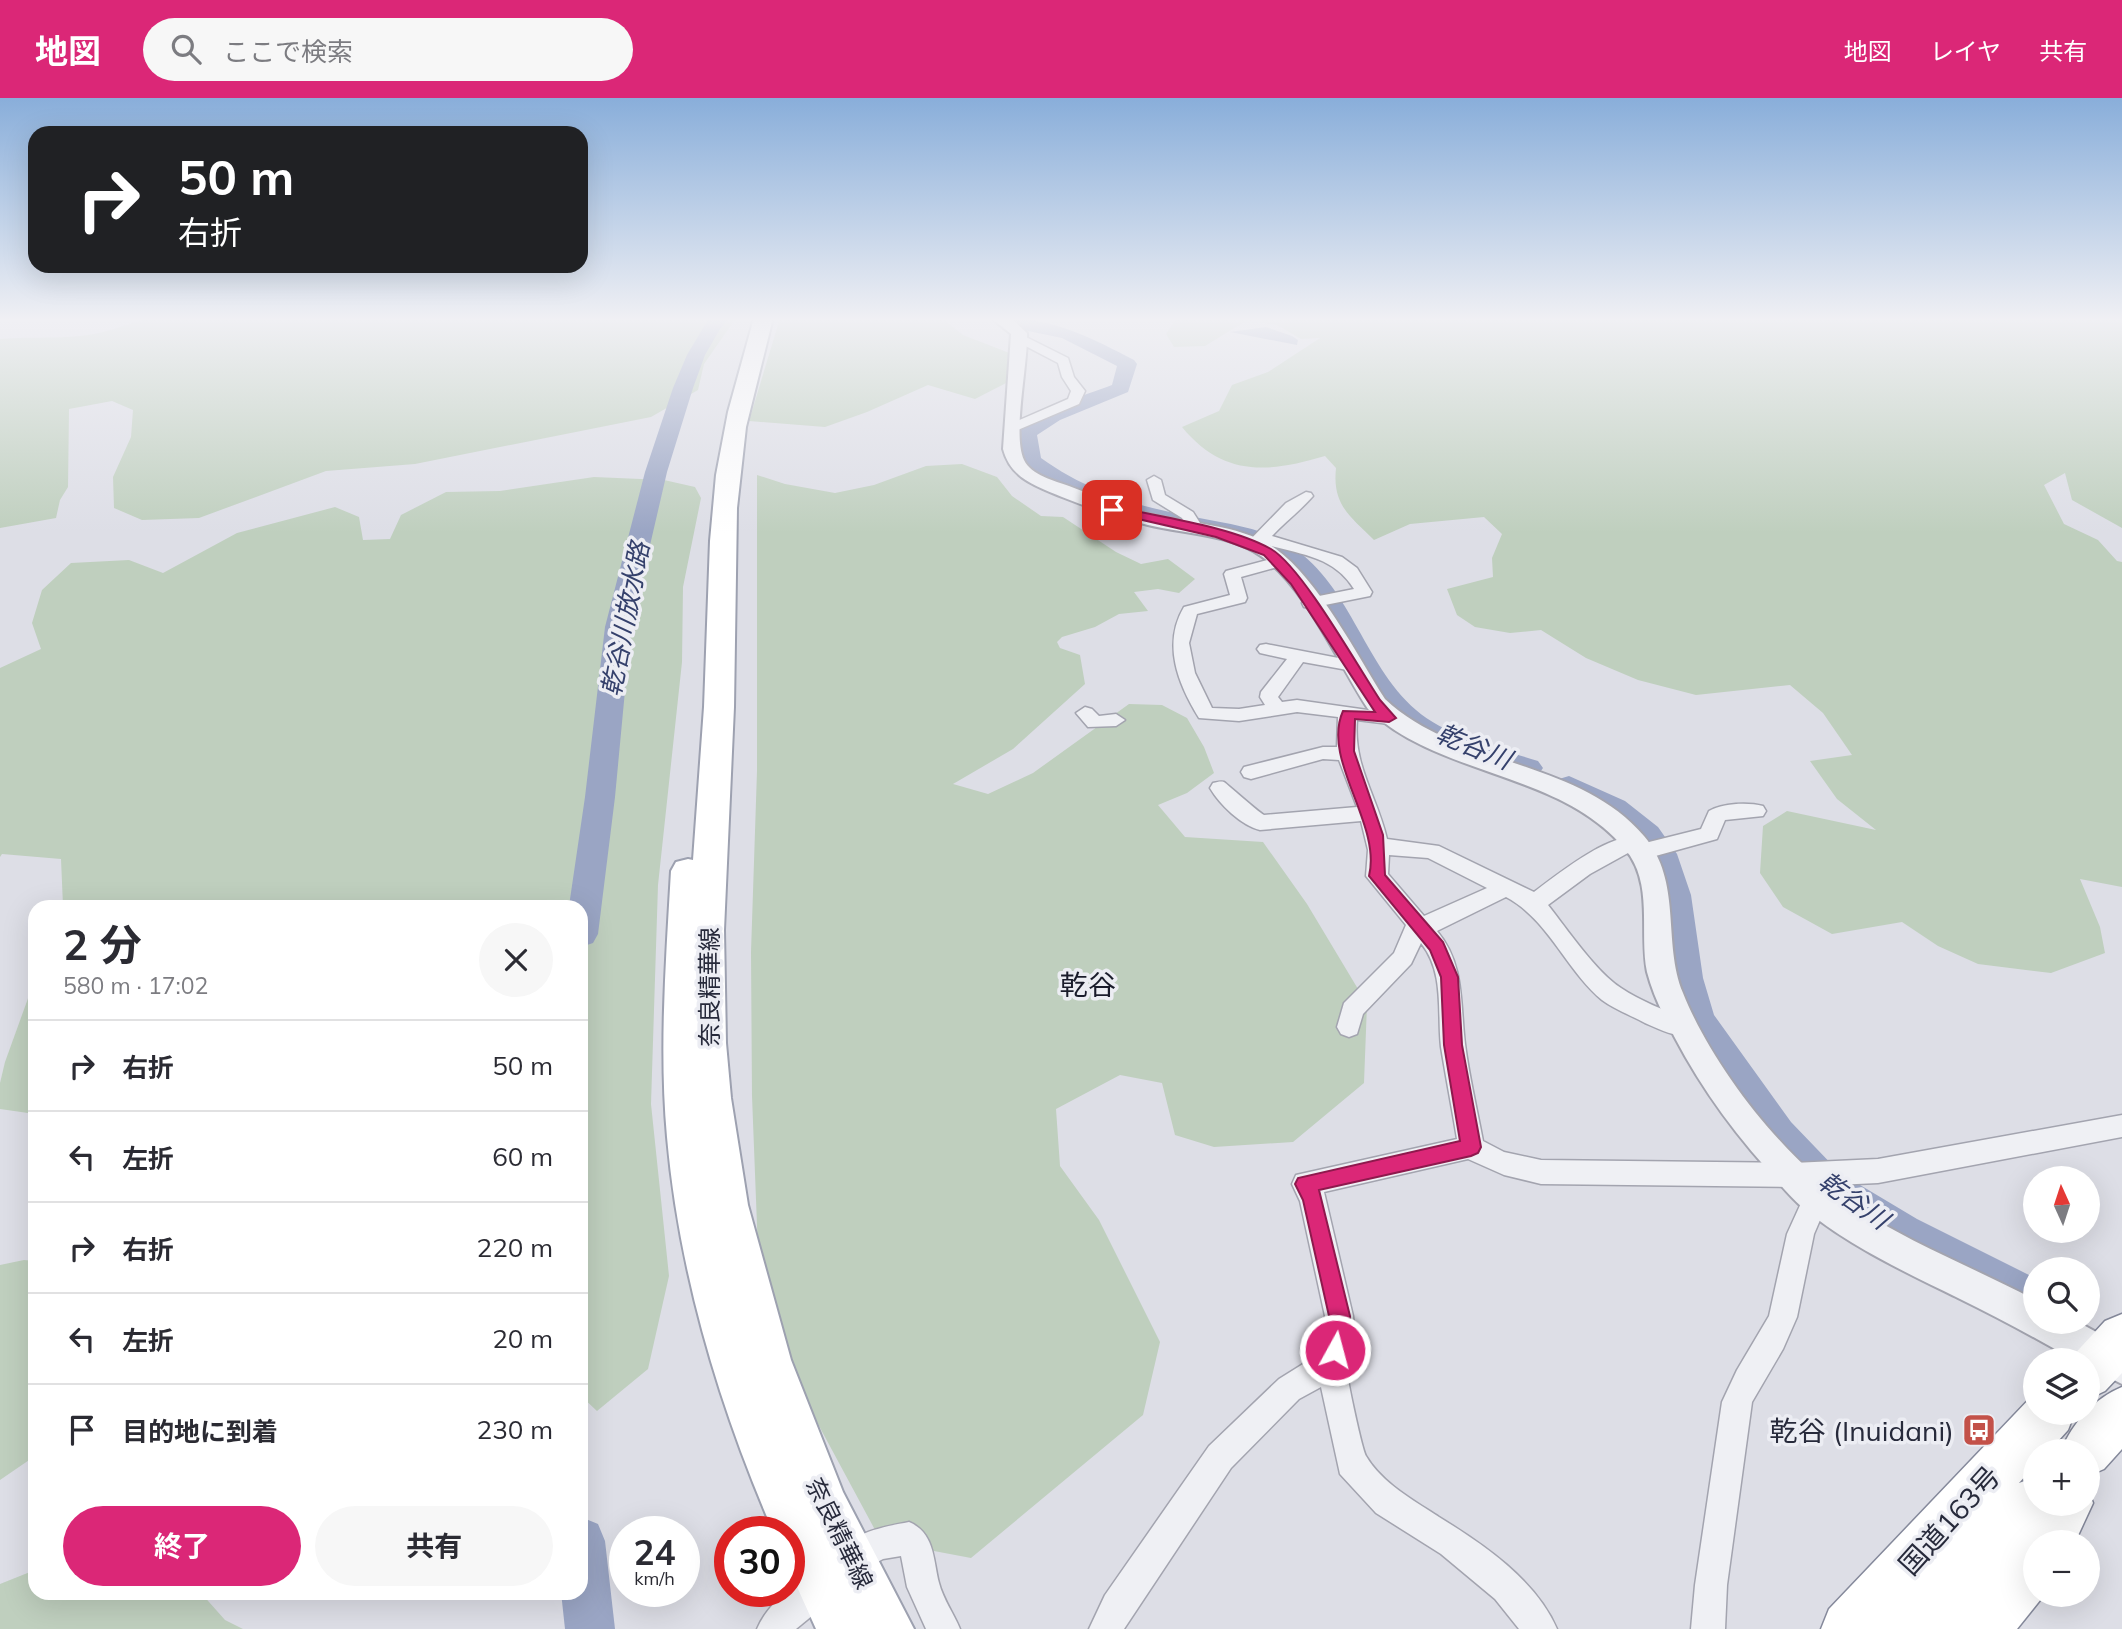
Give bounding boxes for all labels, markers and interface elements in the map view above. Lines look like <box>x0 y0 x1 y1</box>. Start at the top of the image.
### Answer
search box <box>143 18 633 81</box>
text: 地図 <box>35 30 101 71</box>
icon: search <box>167 30 205 68</box>
text: ここで検索 <box>223 35 353 68</box>
text: 地図 <box>1844 36 1892 66</box>
text: レイヤ <box>1930 36 2001 66</box>
text: 共有 <box>2039 36 2087 66</box>
text: 50 m <box>178 146 294 207</box>
icon: right <box>63 154 154 245</box>
text: 右折 <box>178 212 242 252</box>
pin <box>1082 480 1142 540</box>
icon: arrive <box>1093 491 1131 529</box>
water label: 乾谷川放水路 <box>594 537 656 699</box>
water label: 乾谷川 <box>1432 716 1519 777</box>
text: 2 分 <box>63 918 142 971</box>
button: close <box>479 923 553 997</box>
street label: 奈良精華線 <box>694 927 724 1047</box>
district label: 乾谷 <box>1060 967 1116 1002</box>
text: 580 m · 17:02 <box>63 971 208 1000</box>
icon: right <box>63 1047 101 1085</box>
text: 50 m <box>492 1049 553 1082</box>
text: 右折 <box>122 1051 174 1084</box>
icon: left <box>63 1138 101 1176</box>
text: 60 m <box>492 1140 553 1173</box>
text: 左折 <box>122 1142 174 1175</box>
water label: 乾谷川 <box>1813 1164 1898 1238</box>
north arrow <box>2023 1166 2100 1242</box>
map controls <box>2023 1166 2100 1607</box>
icon: right <box>63 1229 101 1267</box>
text: 220 m <box>477 1231 553 1264</box>
text: 右折 <box>122 1233 174 1266</box>
button: search <box>2023 1257 2100 1334</box>
position arrow <box>1298 1313 1372 1387</box>
icon: left <box>63 1320 101 1358</box>
text: 20 m <box>492 1322 553 1355</box>
text: 左折 <box>122 1324 174 1357</box>
button: layers <box>2023 1348 2100 1425</box>
icon: arrive <box>63 1411 101 1449</box>
bus stop icon: 乾谷 (Inuidani) <box>1960 1411 1998 1449</box>
text: 230 m <box>477 1413 553 1446</box>
place label: 乾谷 (Inuidani) <box>1770 1413 1954 1448</box>
text: 目的地に到着 <box>122 1415 278 1448</box>
button: + <box>2023 1439 2100 1516</box>
street label: 国道163号 <box>1891 1458 2007 1582</box>
street label: 奈良精華線 <box>800 1472 880 1594</box>
button: 終了 <box>63 1506 301 1586</box>
button: 共有 <box>315 1506 553 1586</box>
speed limit sign: 30 <box>714 1516 805 1607</box>
text: 24 <box>633 1530 676 1574</box>
button: − <box>2023 1530 2100 1607</box>
text: km/h <box>634 1567 675 1590</box>

